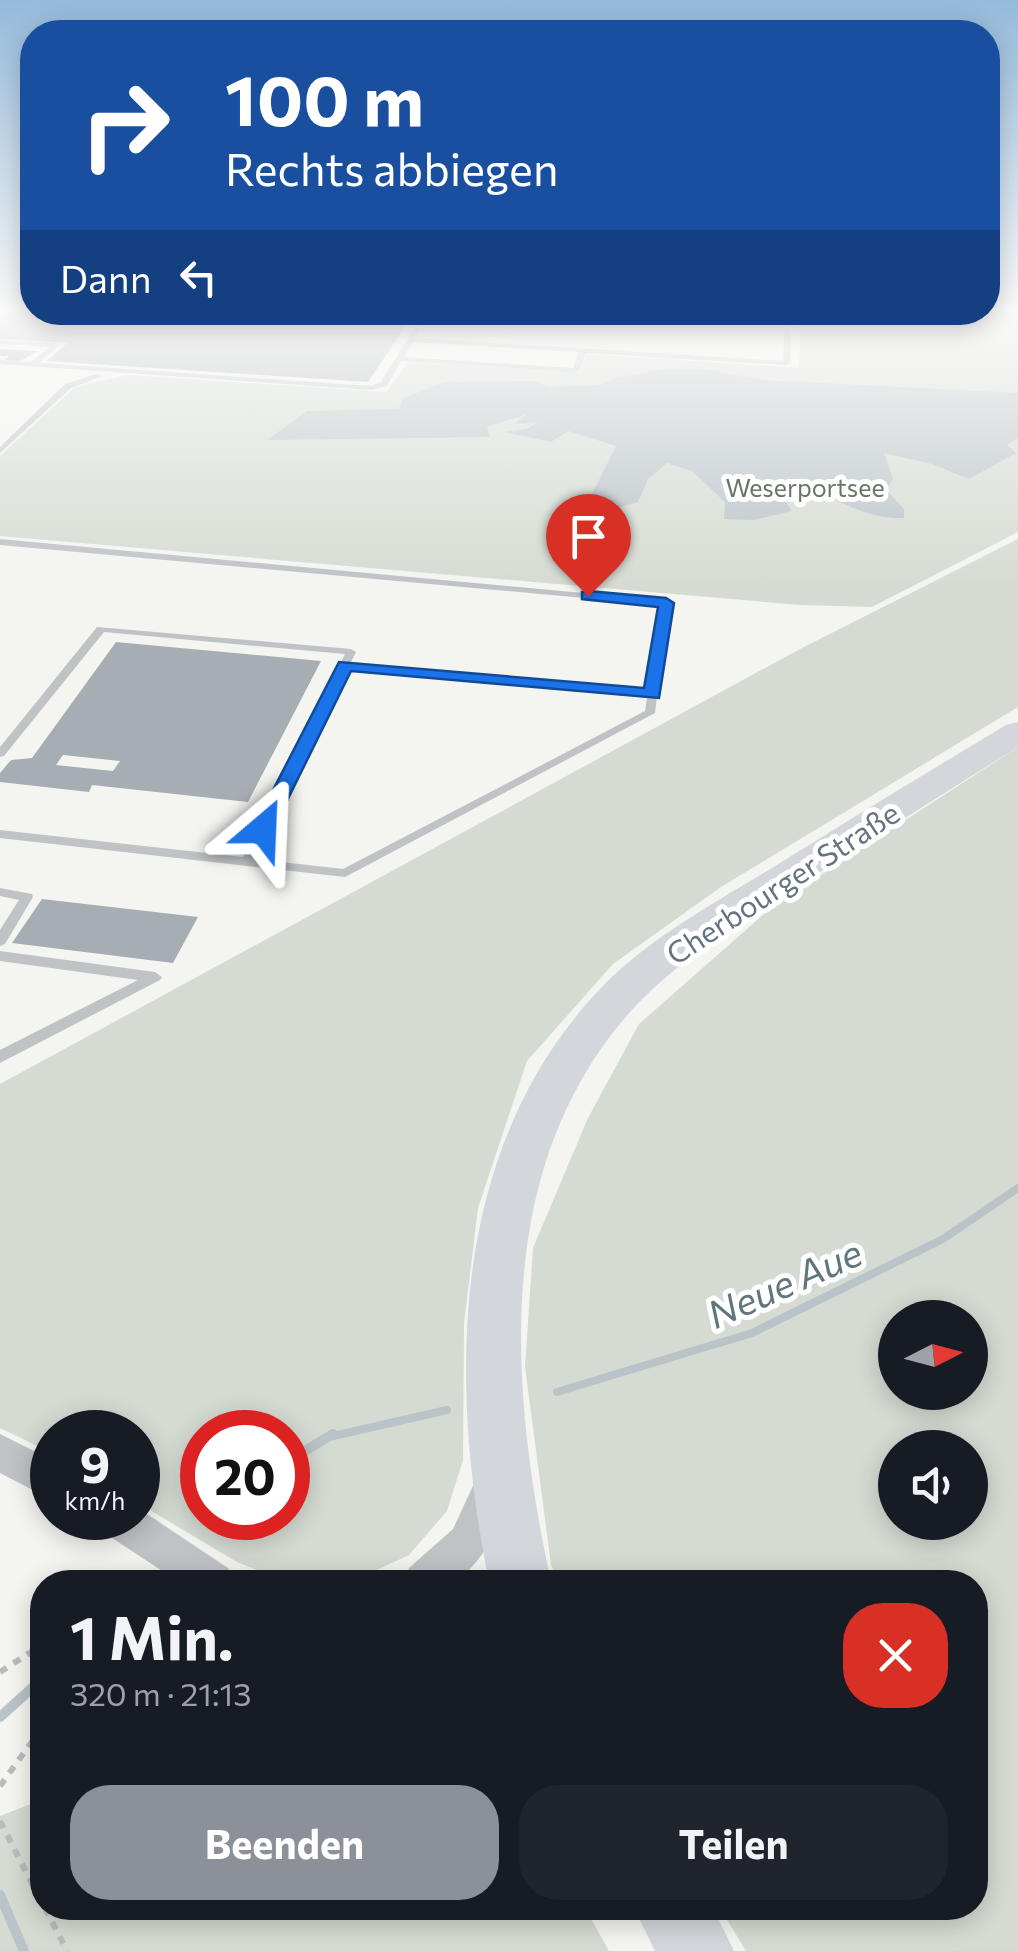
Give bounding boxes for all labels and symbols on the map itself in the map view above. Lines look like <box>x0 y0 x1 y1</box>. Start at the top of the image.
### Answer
park label: Weserportsee <box>725 472 885 502</box>
pin <box>546 494 631 597</box>
position arrow <box>211 777 315 881</box>
street label: Cherbourger Straße <box>659 793 905 971</box>
water label: Neue Aue <box>699 1227 869 1337</box>
north arrow <box>878 1300 988 1410</box>
speed limit sign: 20 <box>180 1410 310 1540</box>

